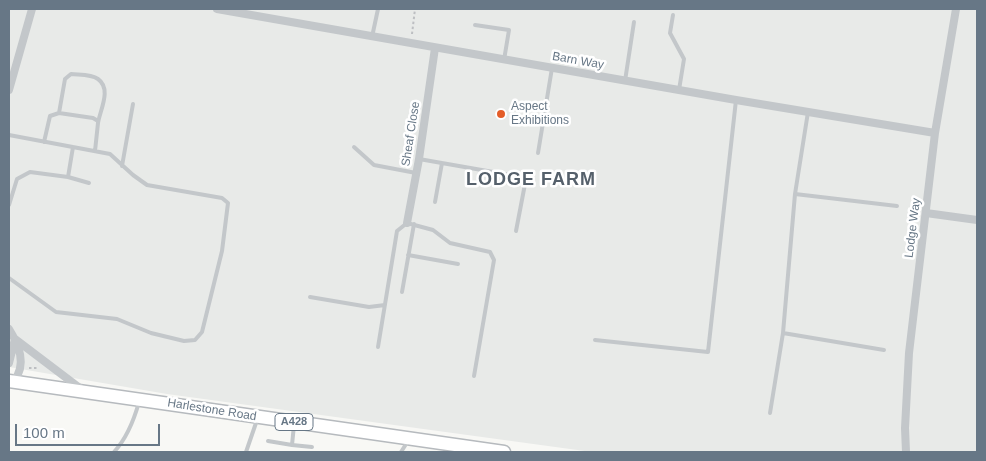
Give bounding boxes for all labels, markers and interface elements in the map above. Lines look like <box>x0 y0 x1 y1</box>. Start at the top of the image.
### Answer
street label: Barn Way <box>551 49 605 73</box>
place label: Aspect Exhibitions <box>511 100 569 128</box>
street label: Sheaf Close <box>399 101 423 167</box>
marker: Aspect Exhibitions <box>495 108 507 120</box>
district label: LODGE FARM <box>465 169 597 191</box>
street label: Lodge Way <box>902 197 924 259</box>
street label: Harlestone Road <box>166 396 258 424</box>
scale bar <box>18 414 162 446</box>
road number: A428 <box>275 414 313 431</box>
text: 100 m <box>23 424 65 441</box>

